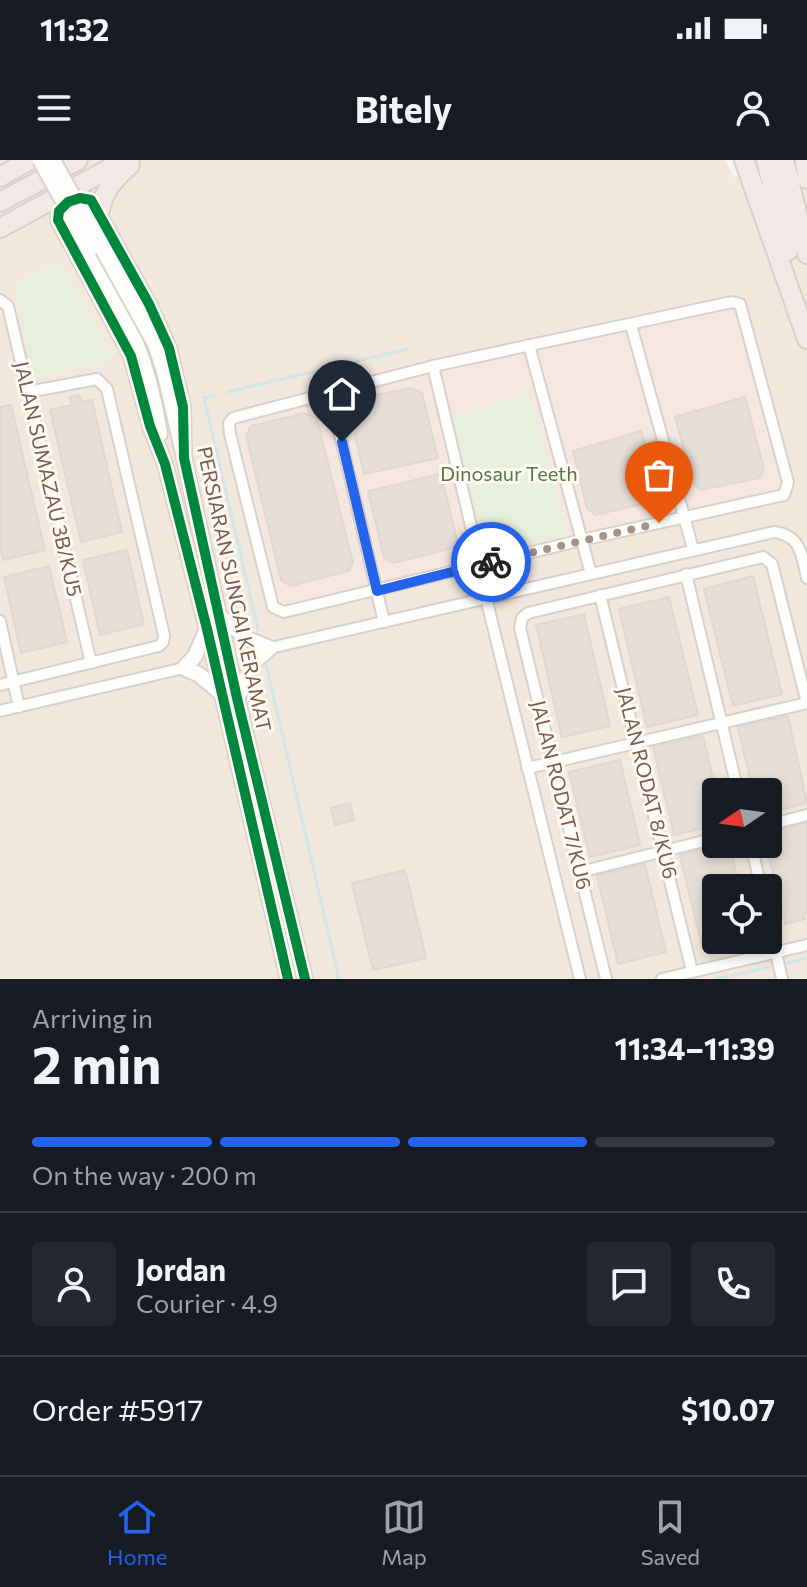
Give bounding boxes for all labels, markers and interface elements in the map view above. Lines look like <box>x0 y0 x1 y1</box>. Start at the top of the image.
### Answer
text: 11:32 <box>40 10 109 47</box>
icon: menu <box>32 86 76 130</box>
text: Bitely <box>355 86 452 130</box>
icon: person <box>731 86 775 130</box>
street label: JALAN SUMAZAU 3B/KU5 <box>10 359 88 599</box>
pin <box>308 360 376 442</box>
icon: home <box>320 372 364 416</box>
pin <box>625 441 693 523</box>
street label: PERSIARAN SUNGAI KERAMAT <box>193 444 277 734</box>
icon: bag <box>637 453 681 497</box>
park label: Dinosaur Teeth <box>440 461 578 485</box>
courier <box>451 522 531 602</box>
icon: bike <box>469 540 513 584</box>
street label: JALAN RODAT 8/KU6 <box>613 684 683 881</box>
street label: JALAN RODAT 7/KU6 <box>527 698 597 892</box>
north arrow <box>702 778 782 858</box>
map controls <box>702 778 782 954</box>
button: locate <box>702 874 782 954</box>
text: Arriving in <box>32 1002 153 1033</box>
text: 11:34–11:39 <box>615 1029 775 1066</box>
text: 2 min <box>32 1031 161 1095</box>
text: On the way · 200 m <box>32 1159 257 1190</box>
button: person <box>32 1242 116 1326</box>
button: chat <box>587 1242 671 1326</box>
button: phone <box>691 1242 775 1326</box>
text: Jordan <box>136 1250 226 1287</box>
text: Courier · 4.9 <box>136 1287 278 1318</box>
text: Order #5917 <box>32 1390 203 1427</box>
text: $10.07 <box>681 1390 775 1427</box>
tab: Home <box>107 1495 167 1570</box>
tab: Map <box>381 1495 427 1570</box>
tab: Saved <box>641 1495 700 1570</box>

